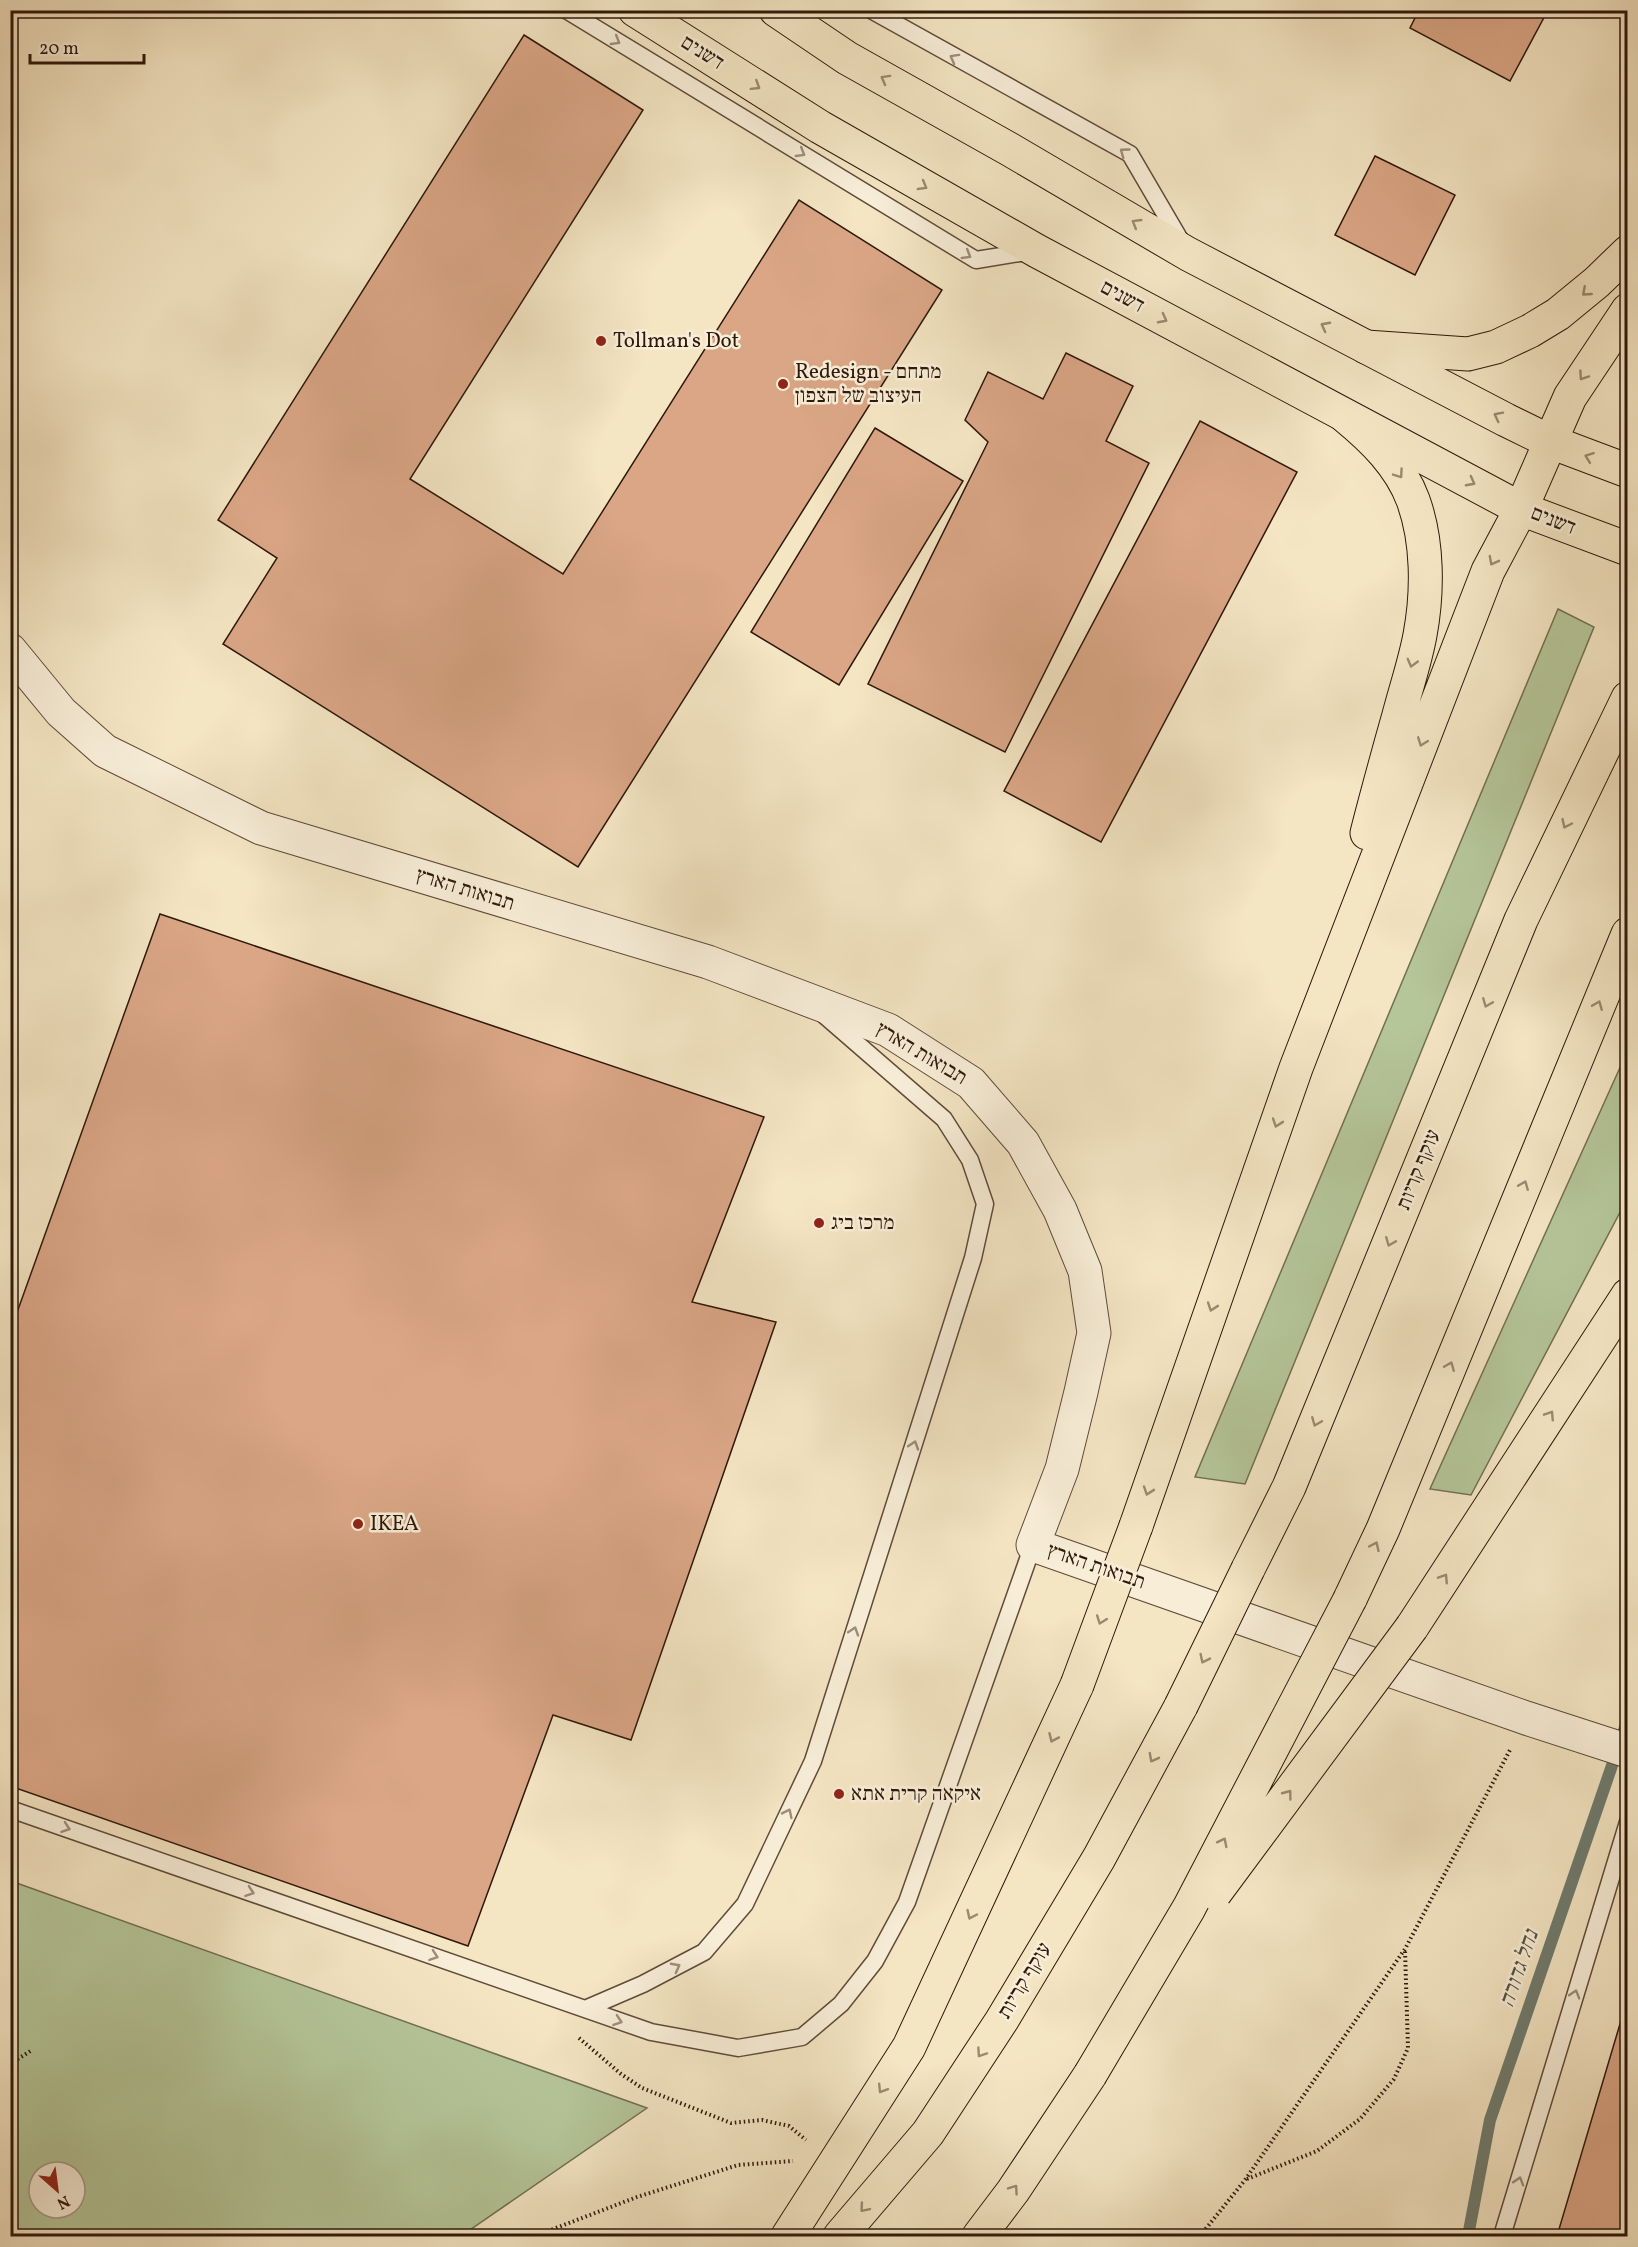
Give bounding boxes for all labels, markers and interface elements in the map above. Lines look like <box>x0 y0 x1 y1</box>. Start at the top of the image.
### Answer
scale bar <box>30 27 144 65</box>
street label: דשנים <box>675 28 729 78</box>
one-way arrow <box>610 33 620 45</box>
text: 20 m <box>39 37 79 62</box>
one-way arrow <box>950 54 961 65</box>
one-way arrow <box>881 75 891 86</box>
one-way arrow <box>750 79 760 91</box>
one-way arrow <box>795 146 805 158</box>
one-way arrow <box>1120 148 1131 159</box>
one-way arrow <box>917 179 928 190</box>
one-way arrow <box>1132 219 1142 230</box>
one-way arrow <box>961 247 971 259</box>
street label: דשנים <box>1095 273 1149 321</box>
one-way arrow <box>1582 285 1592 296</box>
one-way arrow <box>1157 312 1167 323</box>
one-way arrow <box>1321 322 1332 333</box>
place label: Tollman's Dot <box>613 327 739 356</box>
marker: Tollman's Dot <box>594 334 608 348</box>
place label: Redesign - מתחם העיצוב של הצפון <box>795 358 942 411</box>
one-way arrow <box>1579 370 1591 380</box>
marker: Redesign - מתחם העיצוב של הצפון <box>776 377 790 391</box>
one-way arrow <box>1494 412 1505 424</box>
one-way arrow <box>1584 452 1595 464</box>
one-way arrow <box>1392 467 1403 478</box>
one-way arrow <box>1465 475 1476 487</box>
street label: דשנים <box>1526 499 1580 543</box>
one-way arrow <box>1489 554 1500 565</box>
one-way arrow <box>1407 658 1420 668</box>
one-way arrow <box>1416 736 1429 747</box>
one-way arrow <box>1562 818 1574 829</box>
street label: תבואות הארץ <box>412 861 518 919</box>
one-way arrow <box>1482 996 1494 1007</box>
one-way arrow <box>1591 1000 1603 1011</box>
street label: תבואות הארץ <box>870 1015 972 1093</box>
one-way arrow <box>1271 1117 1284 1128</box>
street label: עוקף קריות <box>1390 1125 1448 1215</box>
one-way arrow <box>1517 1181 1529 1192</box>
place label: מרכז ביג <box>831 1209 895 1238</box>
marker: מרכז ביג <box>812 1216 826 1230</box>
one-way arrow <box>1385 1235 1397 1246</box>
one-way arrow <box>1207 1301 1220 1312</box>
one-way arrow <box>1443 1361 1455 1372</box>
one-way arrow <box>1543 1410 1554 1421</box>
one-way arrow <box>1311 1416 1323 1427</box>
one-way arrow <box>906 1440 919 1451</box>
one-way arrow <box>1143 1485 1156 1496</box>
place label: IKEA <box>370 1510 419 1539</box>
marker: IKEA <box>351 1517 365 1531</box>
street label: תבואות הארץ <box>1043 1537 1149 1597</box>
one-way arrow <box>1368 1541 1380 1552</box>
one-way arrow <box>1437 1574 1448 1585</box>
one-way arrow <box>1096 1614 1108 1625</box>
one-way arrow <box>847 1626 860 1637</box>
one-way arrow <box>1199 1653 1211 1664</box>
one-way arrow <box>1048 1732 1060 1743</box>
one-way arrow <box>1149 1751 1160 1762</box>
place label: איקאה קרית אתא <box>851 1780 981 1809</box>
marker: איקאה קרית אתא <box>832 1787 846 1801</box>
one-way arrow <box>1281 1790 1292 1801</box>
one-way arrow <box>780 1809 792 1820</box>
one-way arrow <box>60 1821 71 1834</box>
one-way arrow <box>1216 1838 1228 1849</box>
one-way arrow <box>244 1885 255 1898</box>
one-way arrow <box>966 1909 978 1920</box>
water label: נחל גדורה <box>1492 1925 1548 2012</box>
street label: עוקף קריות <box>991 1937 1059 2025</box>
one-way arrow <box>428 1949 439 1962</box>
one-way arrow <box>669 1963 680 1974</box>
one-way arrow <box>1568 1989 1580 2000</box>
one-way arrow <box>612 2013 623 2026</box>
one-way arrow <box>977 2046 988 2057</box>
one-way arrow <box>878 2082 889 2093</box>
north arrow <box>27 2160 87 2220</box>
one-way arrow <box>1512 2176 1524 2186</box>
one-way arrow <box>1007 2185 1018 2196</box>
text: N <box>52 2189 73 2214</box>
one-way arrow <box>860 2201 871 2212</box>

